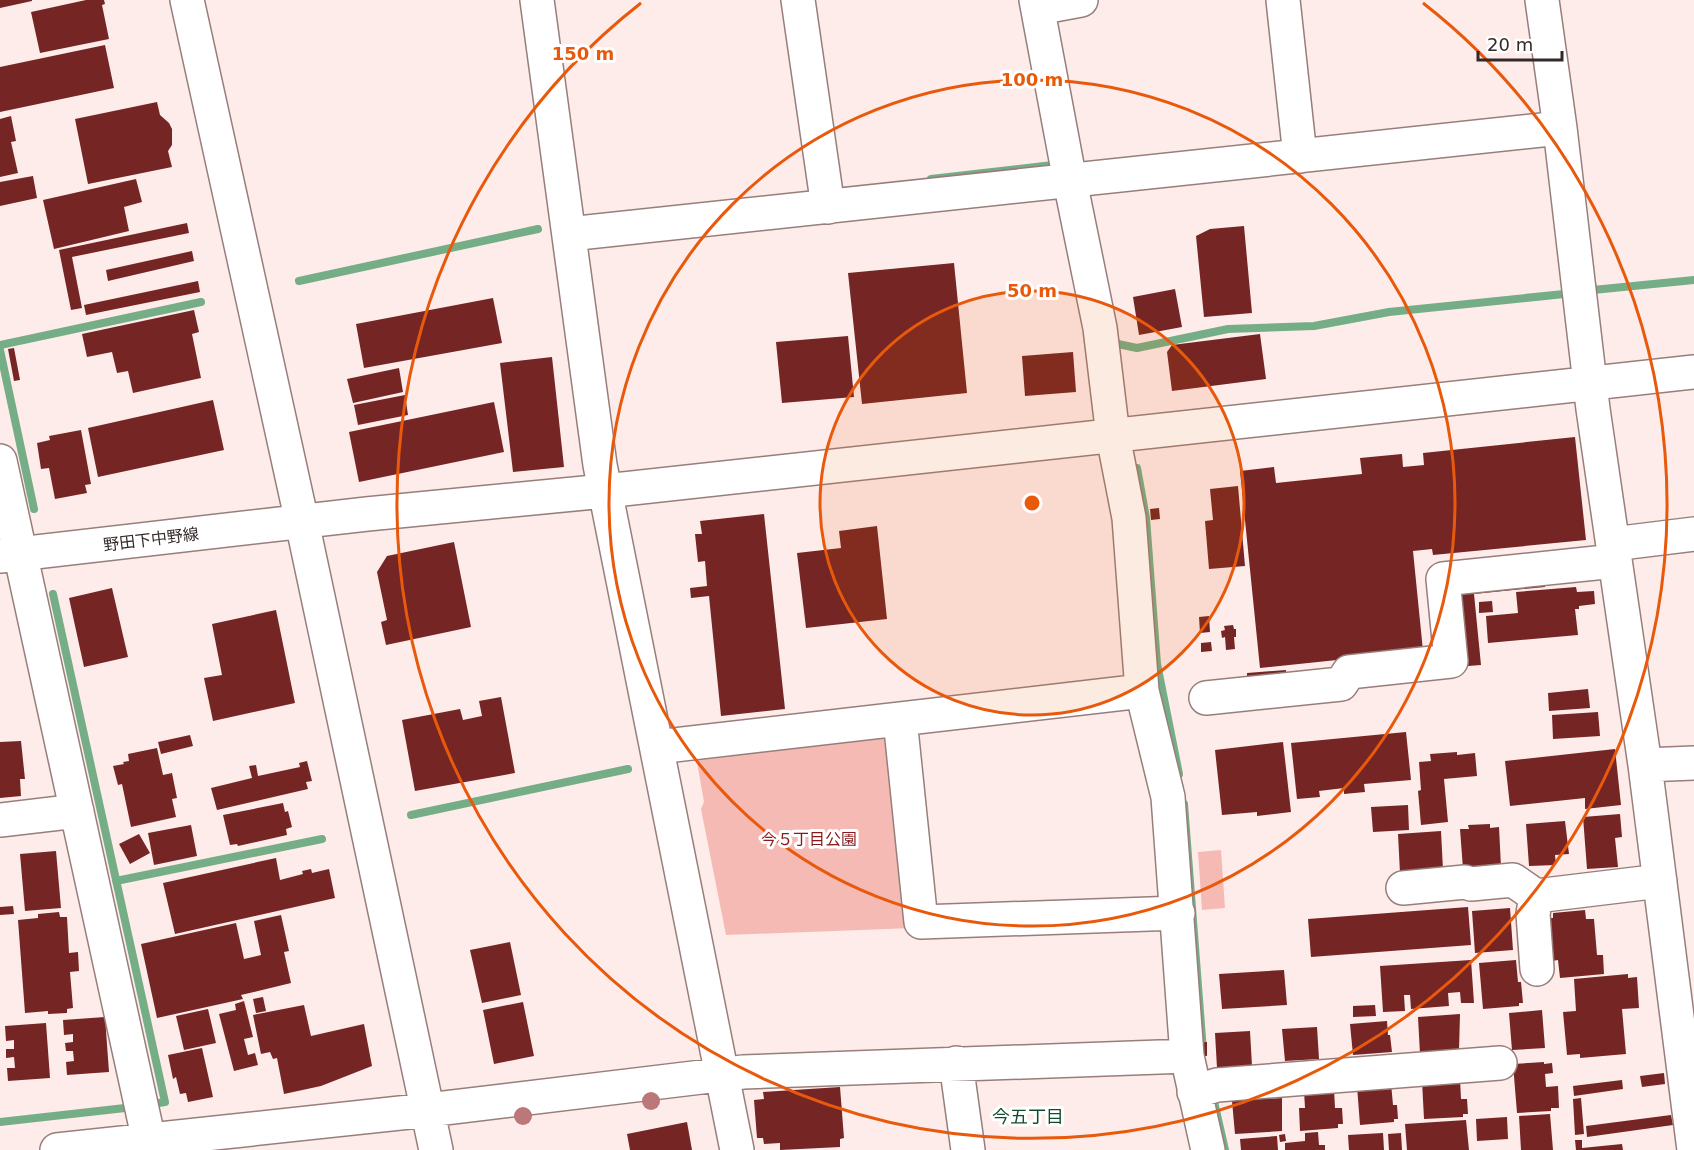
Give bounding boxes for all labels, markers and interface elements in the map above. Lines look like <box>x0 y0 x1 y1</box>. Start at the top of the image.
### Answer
scale bar <box>1478 24 1562 62</box>
text: 20 m <box>1487 34 1533 55</box>
text: 150 m <box>552 43 614 64</box>
text: 100 m <box>1001 69 1063 90</box>
text: 50 m <box>1007 280 1057 301</box>
centre of rings <box>1022 493 1042 513</box>
street label: 野田下中野線 <box>102 524 200 555</box>
park label: 今５丁目公園 <box>761 830 857 849</box>
district label: 今五丁目 <box>992 1106 1064 1127</box>

